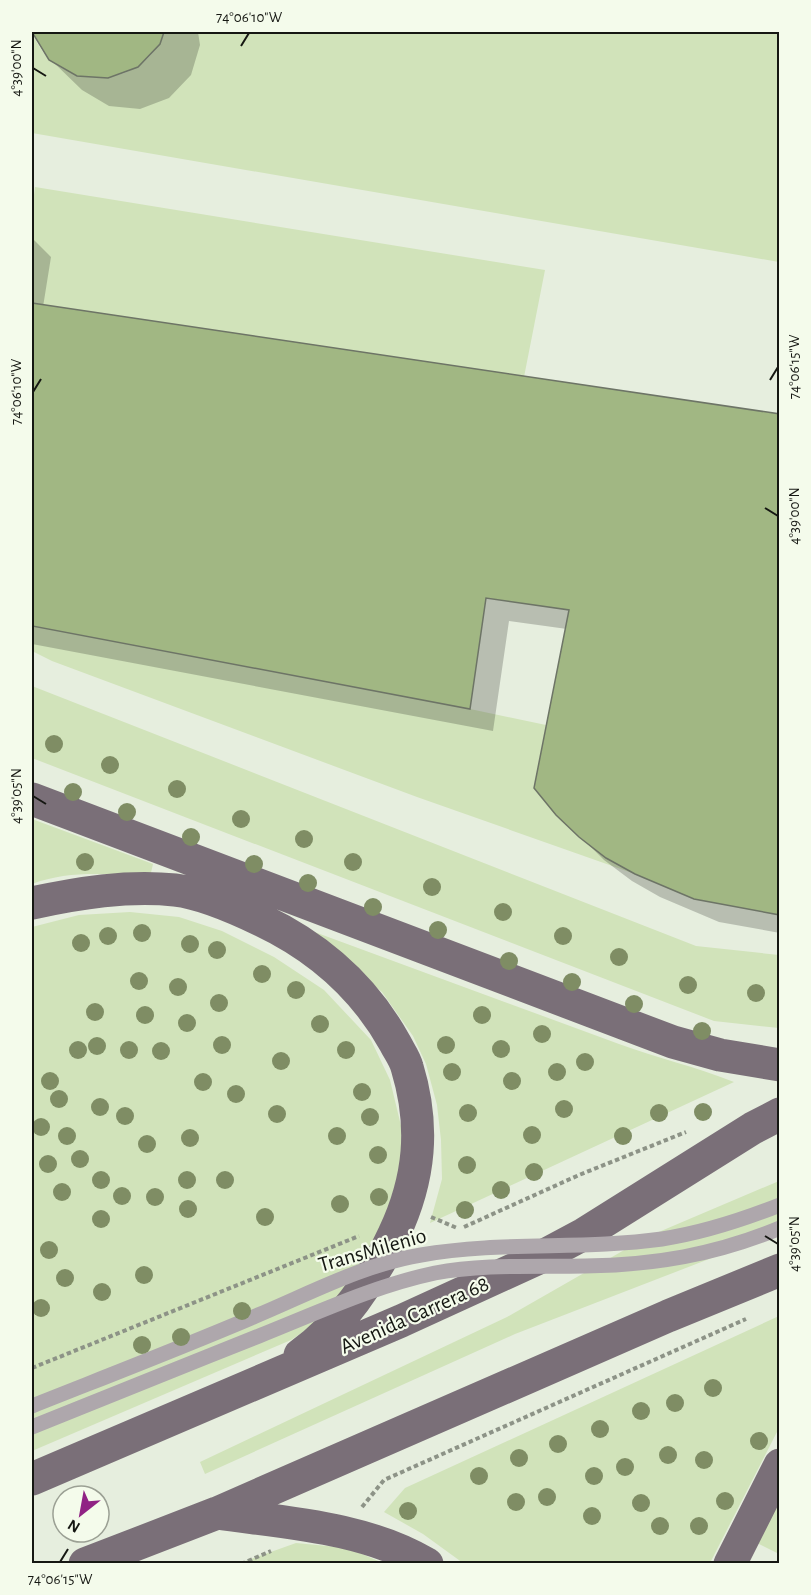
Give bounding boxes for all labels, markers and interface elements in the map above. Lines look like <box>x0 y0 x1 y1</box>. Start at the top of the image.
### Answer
text: 74°06'10"W <box>216 10 283 25</box>
text: 4°39'00"N <box>9 39 24 97</box>
text: 74°06'15"W <box>787 334 802 399</box>
text: 74°06'10"W <box>9 358 24 425</box>
text: 4°39'00"N <box>787 487 802 545</box>
text: 4°39'05"N <box>9 768 24 824</box>
text: 4°39'05"N <box>787 1216 802 1272</box>
street label: TransMilenio <box>316 1224 429 1276</box>
street label: Avenida Carrera 68 <box>337 1272 492 1358</box>
north arrow <box>51 1484 111 1544</box>
text: N <box>65 1516 83 1536</box>
text: 74°06'15"W <box>28 1572 93 1587</box>

